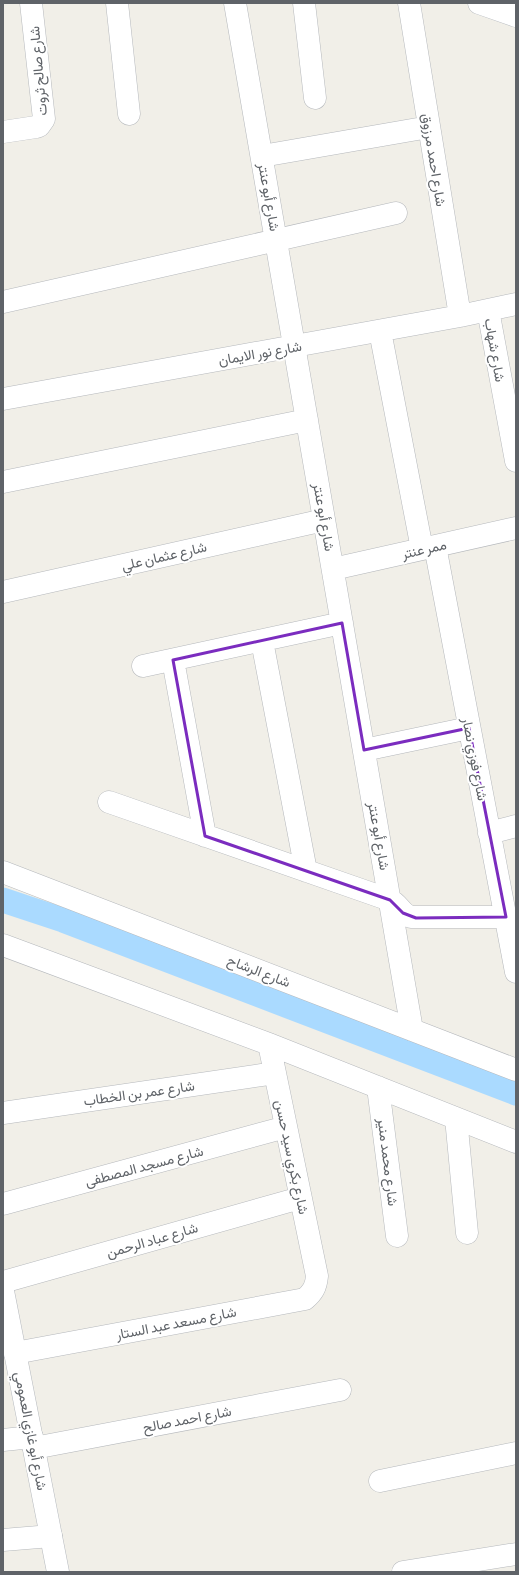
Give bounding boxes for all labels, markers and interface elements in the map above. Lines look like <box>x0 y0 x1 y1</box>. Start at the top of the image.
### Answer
street label: شارع صالح ثروت <box>28 25 53 116</box>
street label: شارع احمد مرزوق <box>416 113 447 208</box>
street label: شارع أبو عنتر <box>252 161 282 233</box>
street label: شارع شهاب <box>479 317 506 384</box>
street label: شارع نور الايمان <box>217 340 304 371</box>
street label: شارع أبو عنتر <box>307 481 337 553</box>
street label: ممر عنتر <box>399 538 448 563</box>
street label: شارع عثمان علي <box>120 540 209 577</box>
street label: شارع فوزي نصار <box>455 715 489 803</box>
street label: شارع أبو عنتر <box>362 800 392 872</box>
street label: شارع الرشاح <box>224 954 292 993</box>
street label: شارع عمر بن الخطاب <box>83 1079 196 1112</box>
street label: شارع بكري سيد حسن <box>268 1099 310 1216</box>
street label: شارع محمد منير <box>372 1116 399 1207</box>
street label: شارع مسجد المصطفى <box>84 1144 206 1192</box>
street label: شارع عباد الرحمن <box>105 1221 200 1264</box>
street label: شارع مسعد عبد الستار <box>114 1305 238 1346</box>
street label: شارع أبو غازي العمومي <box>8 1370 49 1493</box>
street label: شارع احمد صالح <box>142 1405 233 1438</box>

